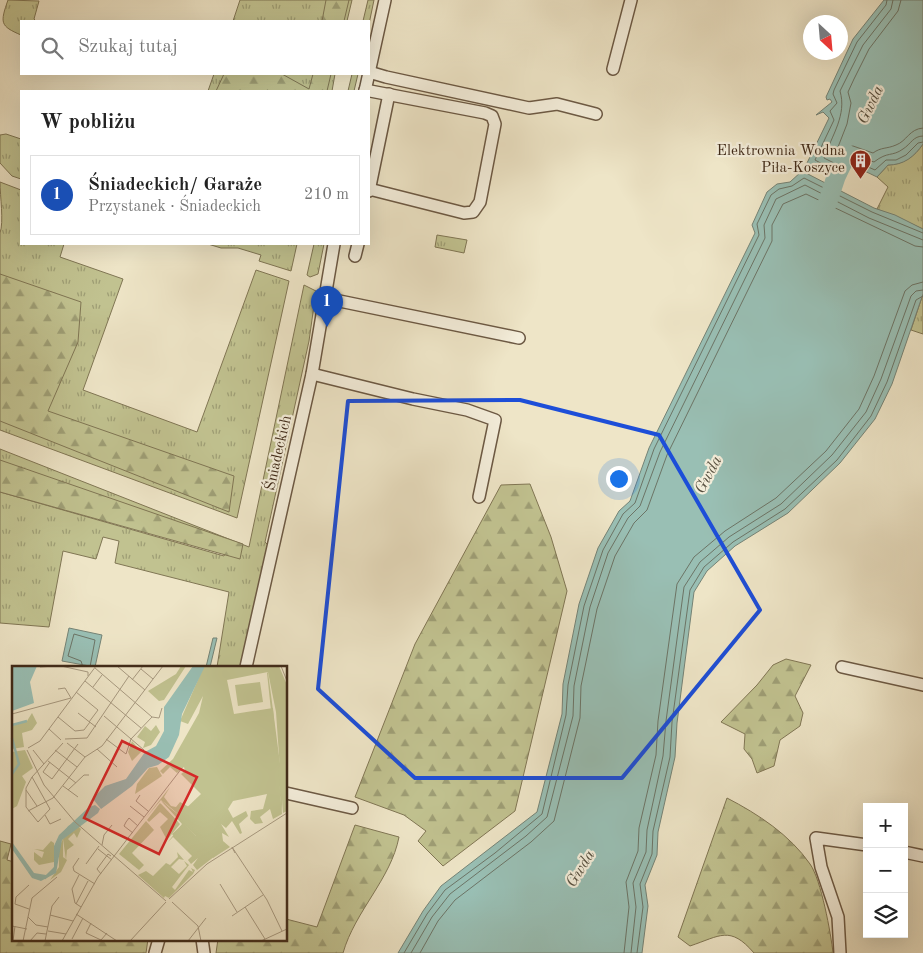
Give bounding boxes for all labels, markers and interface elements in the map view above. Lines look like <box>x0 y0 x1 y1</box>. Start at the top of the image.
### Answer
north arrow <box>803 15 848 60</box>
search box <box>20 20 370 75</box>
icon: search <box>38 34 66 62</box>
text: Szukaj tutaj <box>78 38 178 57</box>
water label: Gwda <box>855 83 887 127</box>
text: W pobliżu <box>40 112 135 133</box>
place label: Elektrownia Wodna Piła-Koszyce <box>717 144 846 176</box>
building icon: Elektrownia Wodna Piła-Koszyce <box>849 148 873 179</box>
text: Śniadeckich/ Garaże <box>88 176 262 195</box>
text: 1 <box>52 187 62 203</box>
text: 210 m <box>304 187 349 203</box>
text: Przystanek · Śniadeckich <box>88 199 261 215</box>
pin: 1 <box>311 286 343 327</box>
street label: Śniadeckich <box>259 413 295 492</box>
water label: Gwda <box>692 453 726 497</box>
your location <box>606 466 632 492</box>
inset map <box>12 666 288 940</box>
map controls <box>863 803 908 938</box>
button: + <box>863 803 908 848</box>
water label: Gwda <box>564 847 599 890</box>
button: − <box>863 848 908 893</box>
button: layers <box>863 893 908 938</box>

